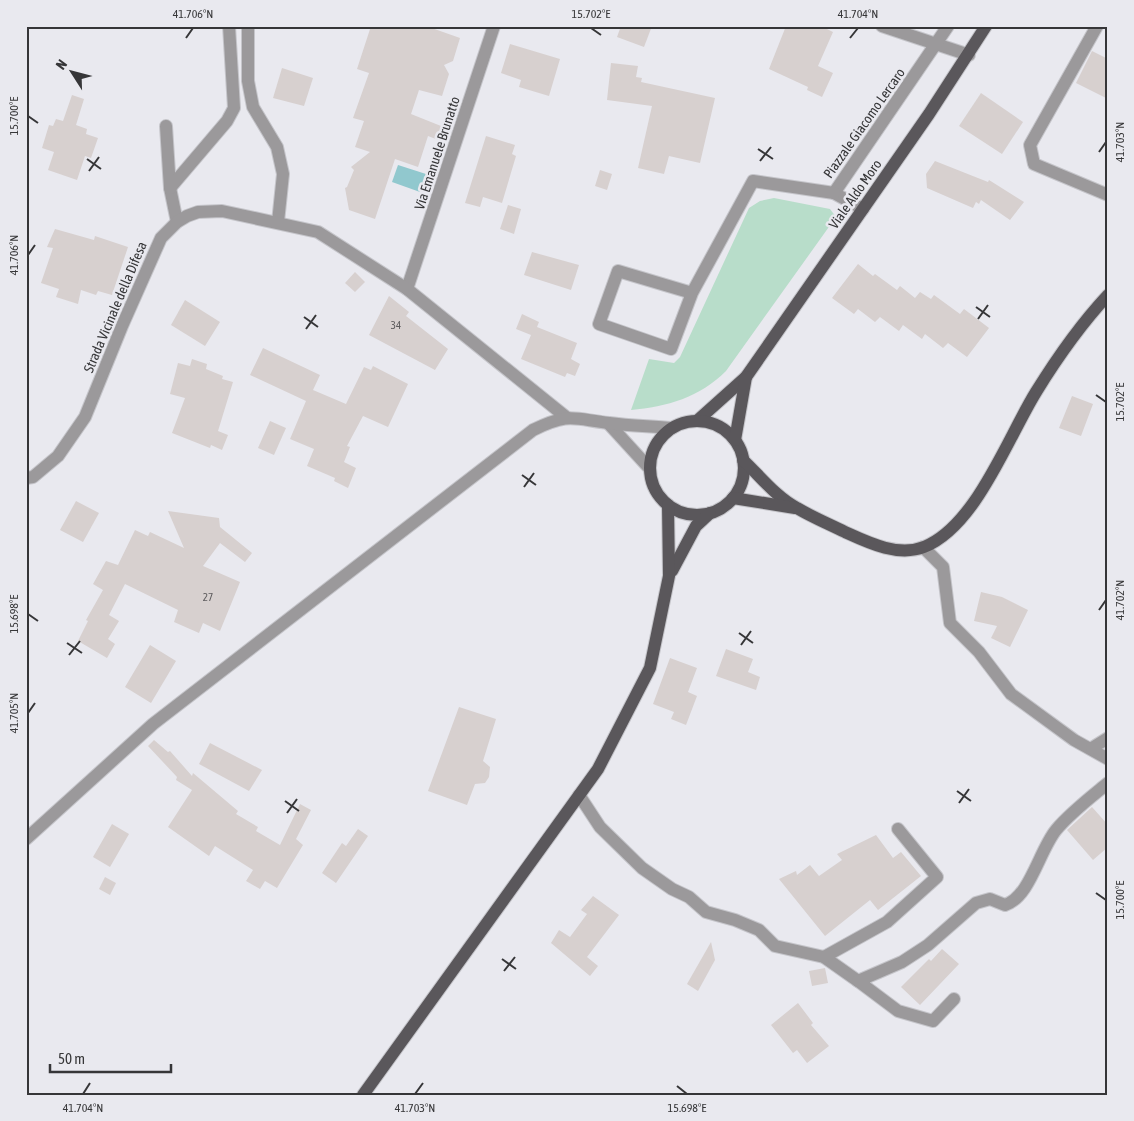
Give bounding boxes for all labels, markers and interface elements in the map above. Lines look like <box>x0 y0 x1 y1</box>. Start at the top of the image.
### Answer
text: 41.706°N <box>173 7 213 21</box>
text: 15.702°E <box>572 7 610 21</box>
text: 41.704°N <box>838 7 878 21</box>
north arrow <box>48 48 98 98</box>
text: N <box>53 56 70 72</box>
street label: Piazzale Giacomo Lercaro <box>820 65 908 181</box>
street label: Via Emanuele Brunatto <box>411 94 463 212</box>
text: 15.700°E <box>7 97 21 135</box>
text: 41.703°N <box>1113 122 1127 162</box>
street label: Viale Aldo Moro <box>825 156 885 232</box>
text: 41.706°N <box>7 235 21 275</box>
street label: Strada Vicinale della Difesa <box>80 239 150 375</box>
house number: 34 <box>391 319 401 331</box>
text: 15.702°E <box>1113 383 1127 421</box>
text: 41.702°N <box>1113 580 1127 620</box>
house number: 27 <box>203 591 213 603</box>
text: 15.698°E <box>7 595 21 633</box>
text: 41.705°N <box>7 693 21 733</box>
text: 15.700°E <box>1113 881 1127 919</box>
scale bar <box>50 1041 171 1073</box>
text: 50 m <box>58 1050 85 1067</box>
text: 41.704°N <box>63 1101 103 1115</box>
text: 41.703°N <box>395 1101 435 1115</box>
text: 15.698°E <box>668 1101 706 1115</box>

